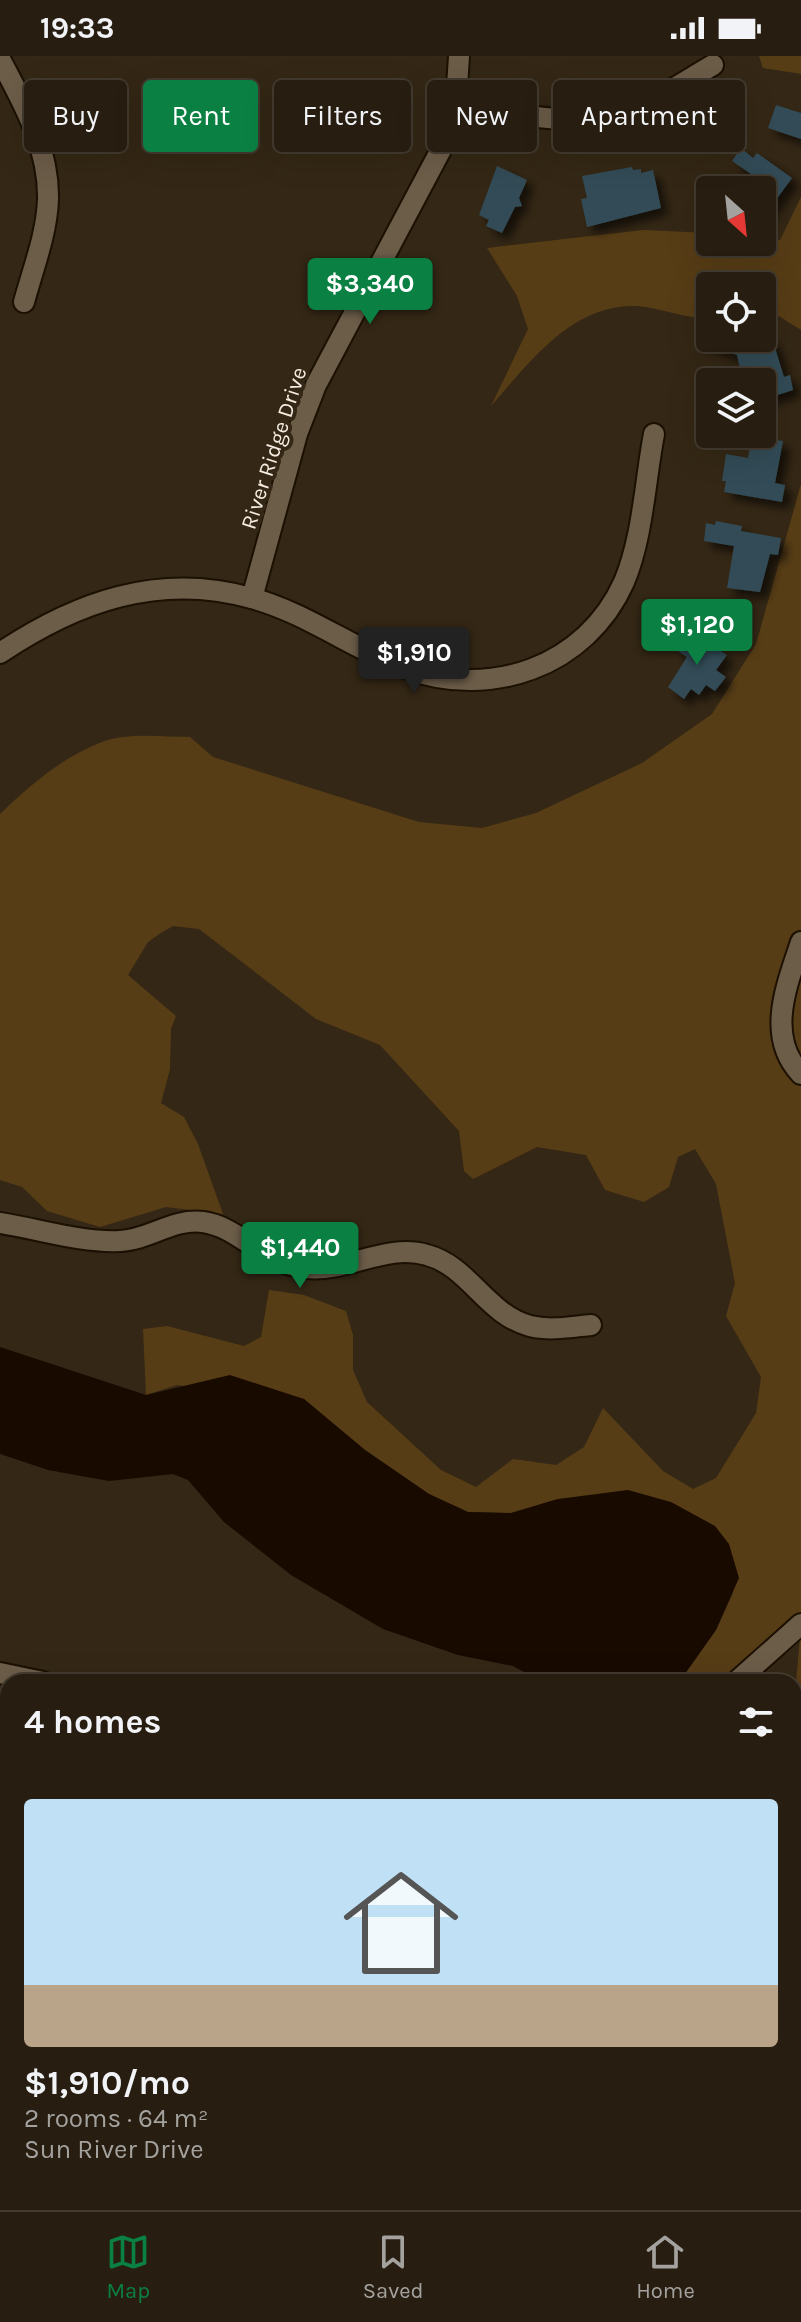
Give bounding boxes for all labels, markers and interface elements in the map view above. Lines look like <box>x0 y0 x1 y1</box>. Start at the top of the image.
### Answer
text: 19:33 <box>40 10 114 46</box>
chip: Buy <box>24 80 127 152</box>
chip: Rent <box>143 80 258 152</box>
chip: Filters <box>274 80 411 152</box>
chip: New <box>427 80 537 152</box>
chip: Apartment <box>553 80 745 152</box>
north arrow <box>696 176 776 256</box>
map controls <box>696 176 776 448</box>
pin: $3,340 <box>305 258 435 326</box>
text: $3,340 <box>326 268 414 299</box>
button: locate <box>696 272 776 352</box>
street label: River Ridge Drive <box>235 364 312 533</box>
button: layers <box>696 368 776 448</box>
pin: $1,120 <box>632 599 762 667</box>
text: $1,120 <box>659 609 735 640</box>
pin: $1,910 <box>349 627 479 695</box>
text: $1,910 <box>376 637 452 668</box>
pin: $1,440 <box>235 1222 365 1290</box>
text: $1,440 <box>259 1232 341 1263</box>
icon: filters <box>734 1700 778 1744</box>
text: 4 homes <box>24 1702 161 1742</box>
icon: home <box>329 1851 473 1995</box>
text: $1,910/mo <box>24 2063 190 2103</box>
text: 2 rooms · 64 m² <box>24 2103 208 2134</box>
text: Sun River Drive <box>24 2134 204 2165</box>
tab: Map <box>106 2230 150 2304</box>
tab: Saved <box>363 2230 424 2304</box>
tab: Home <box>636 2230 695 2304</box>

